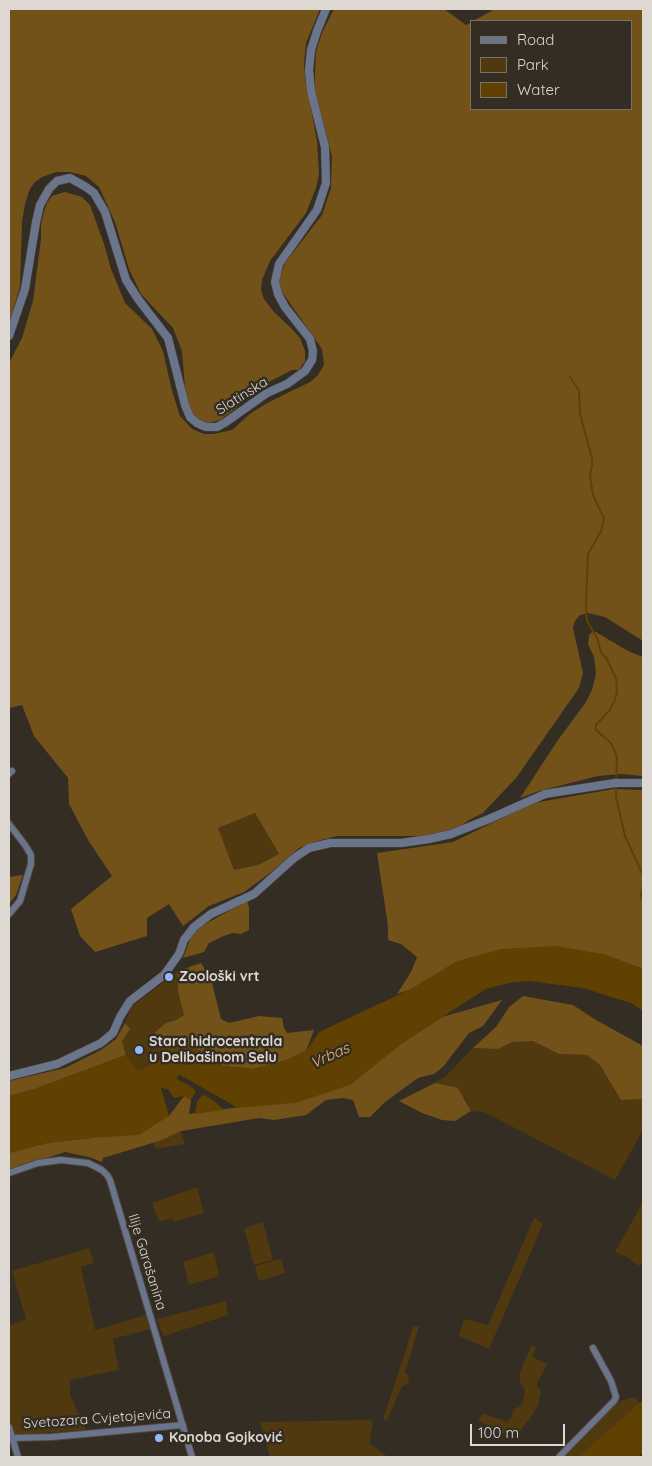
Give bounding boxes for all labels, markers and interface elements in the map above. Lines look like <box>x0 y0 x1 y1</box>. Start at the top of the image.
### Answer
legend <box>470 20 632 110</box>
text: Road <box>517 30 554 49</box>
text: Park <box>517 55 549 74</box>
text: Water <box>517 80 560 99</box>
street label: Slatinska <box>213 374 271 418</box>
place label: Zoološki vrt <box>179 969 259 985</box>
marker: Zoološki vrt <box>163 971 175 983</box>
place label: Stara hidrocentrala u Delibašinom Selu <box>149 1034 282 1066</box>
water label: Vrbas <box>308 1039 352 1073</box>
marker: Stara hidrocentrala u Delibašinom Selu <box>133 1044 145 1056</box>
street label: Ilije Garašanina <box>124 1212 170 1312</box>
street label: Svetozara Cvjetojevića <box>23 1405 171 1433</box>
scale bar <box>472 1414 567 1446</box>
text: 100 m <box>478 1423 519 1442</box>
place label: Konoba Gojković <box>169 1430 282 1446</box>
marker: Konoba Gojković <box>153 1432 165 1444</box>

